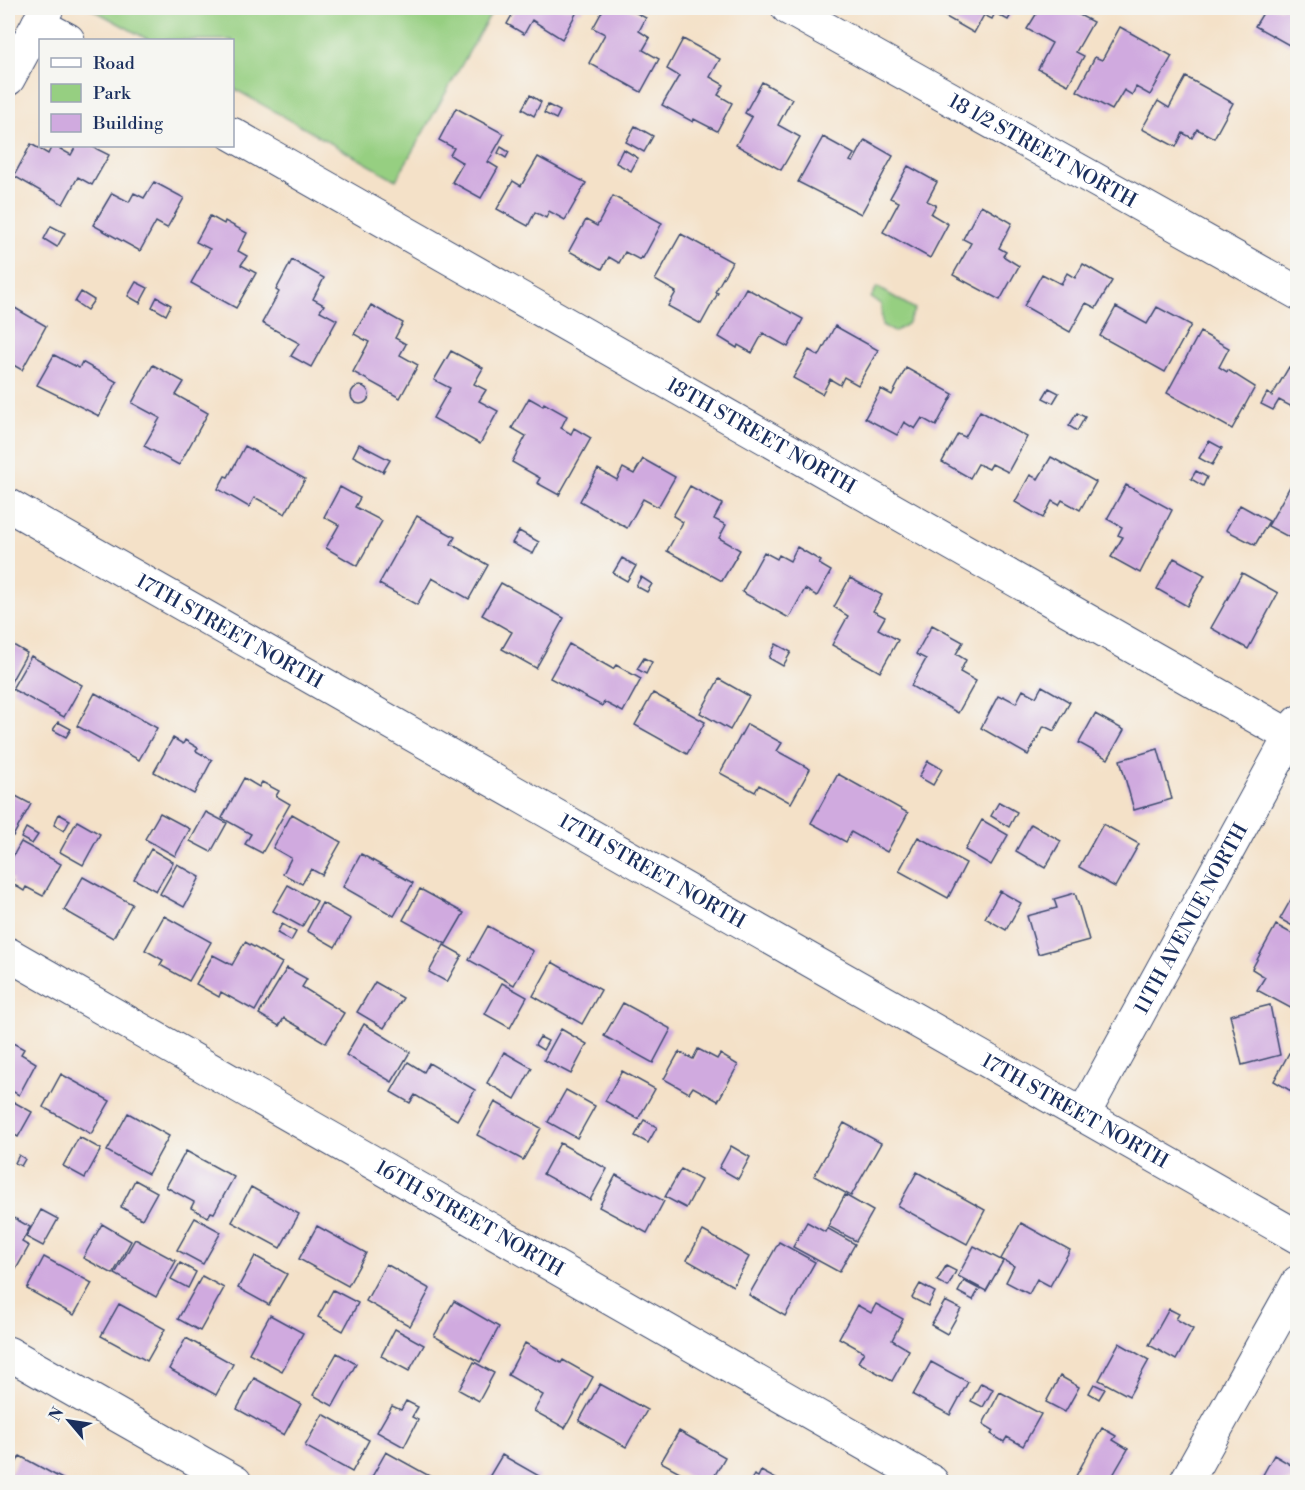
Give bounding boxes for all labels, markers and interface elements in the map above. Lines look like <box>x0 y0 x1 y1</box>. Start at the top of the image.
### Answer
legend <box>39 39 234 147</box>
text: Road <box>93 52 136 75</box>
text: Park <box>93 82 132 105</box>
street label: 18 1/2 STREET NORTH <box>944 89 1141 214</box>
text: Building <box>92 112 164 135</box>
street label: 18TH STREET NORTH <box>661 373 860 500</box>
street label: 17TH STREET NORTH <box>131 569 327 695</box>
street label: 17TH STREET NORTH <box>554 809 750 935</box>
street label: 11TH AVENUE NORTH <box>1130 820 1254 1019</box>
street label: 17TH STREET NORTH <box>977 1049 1172 1175</box>
street label: 16TH STREET NORTH <box>370 1155 568 1283</box>
north arrow <box>39 1391 99 1451</box>
text: N <box>45 1404 69 1425</box>

